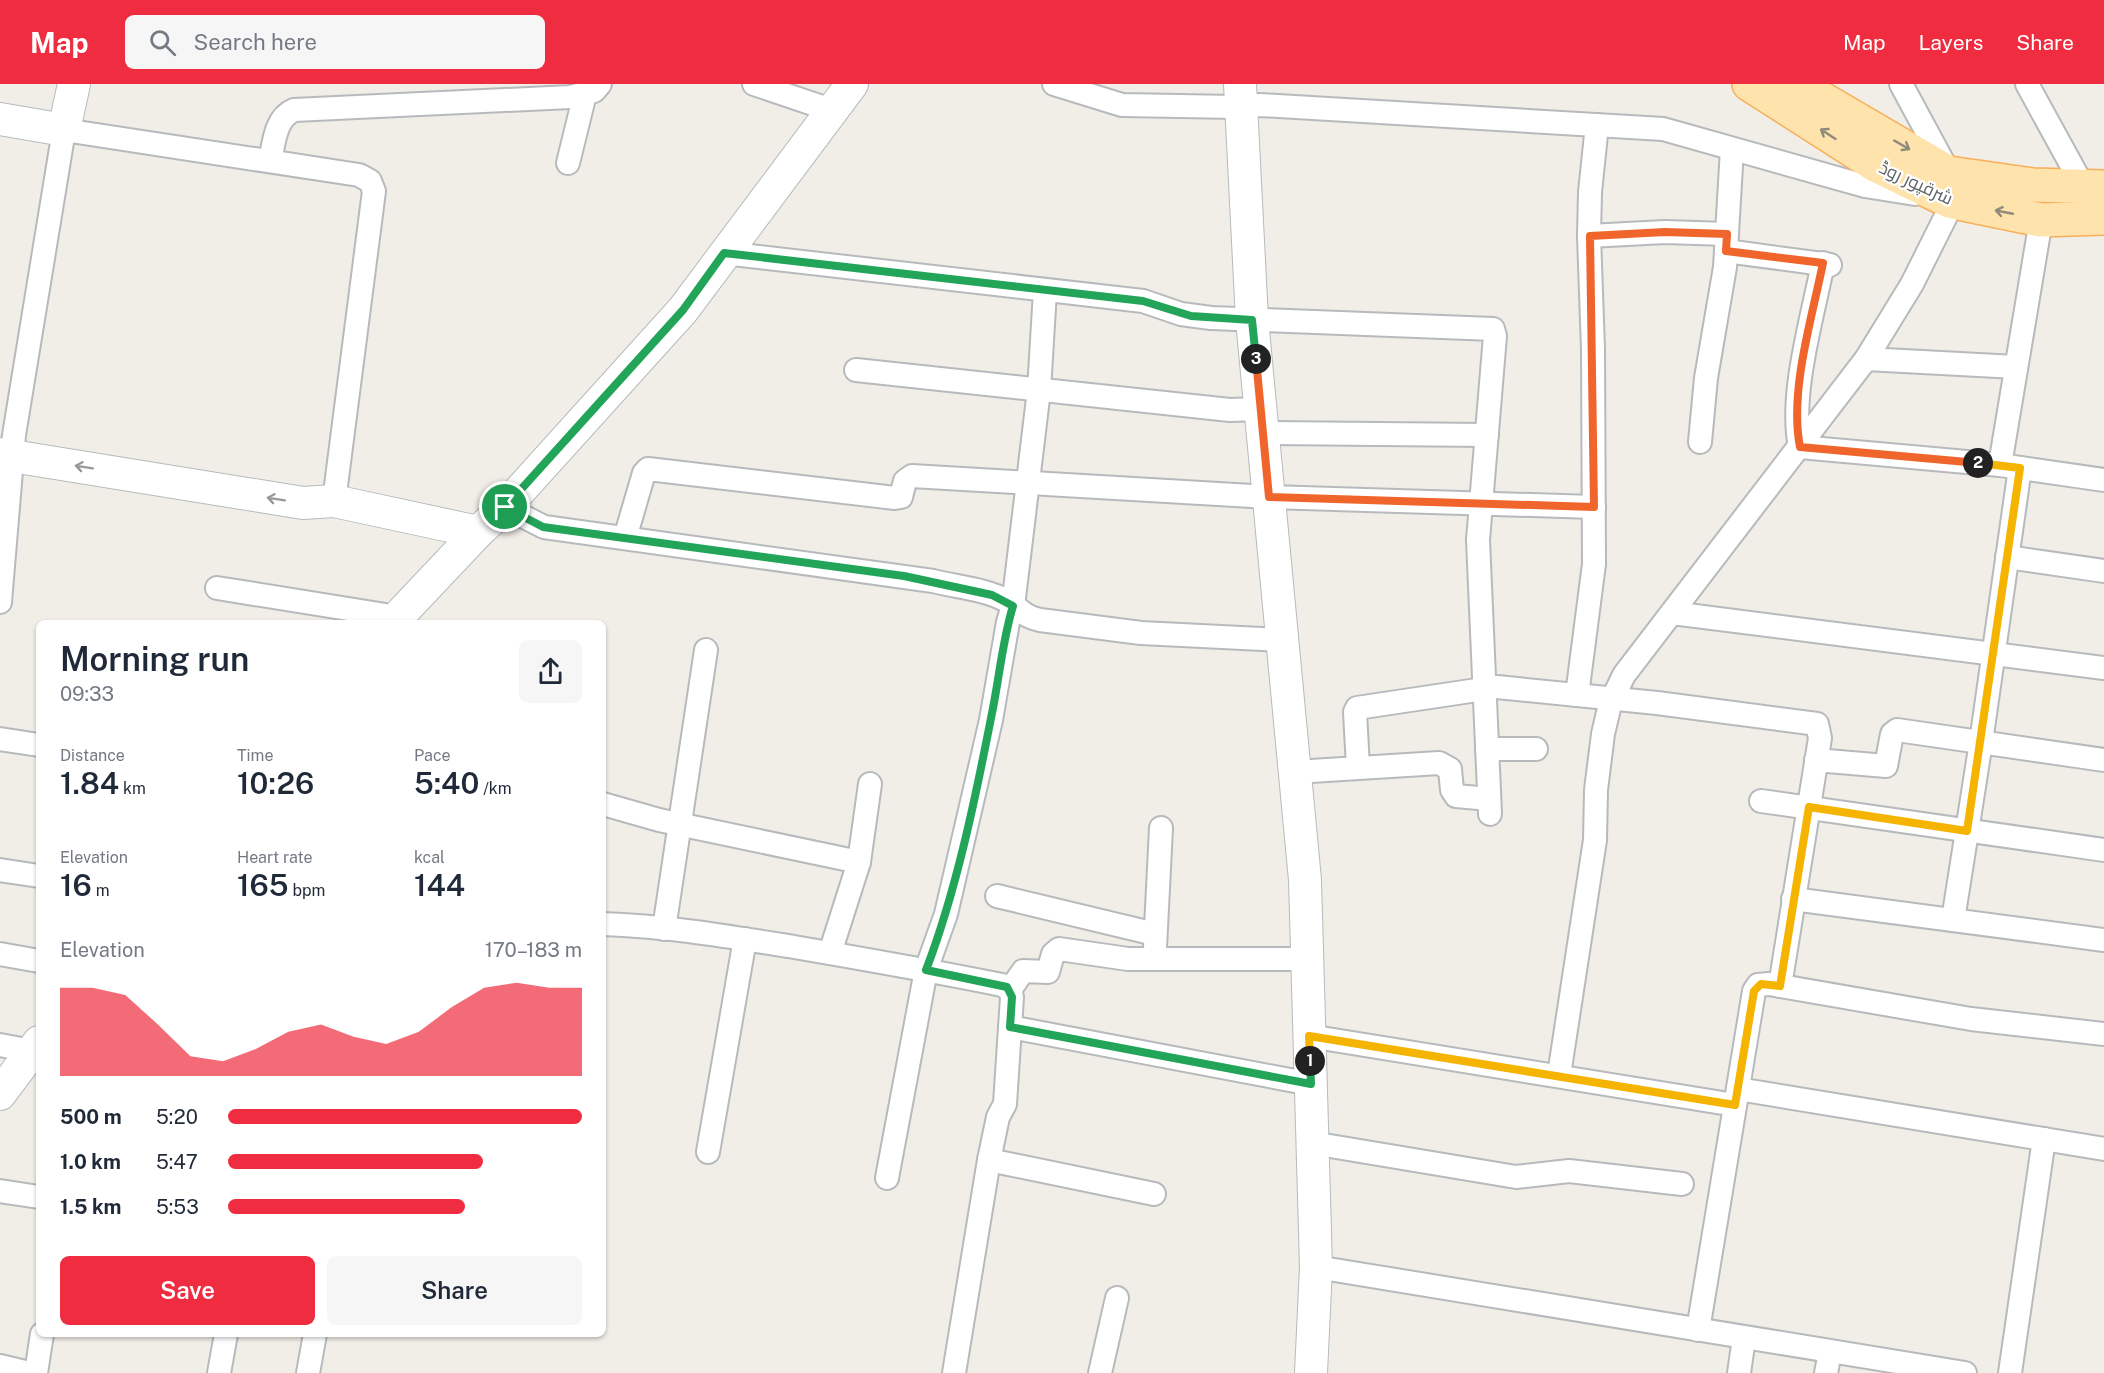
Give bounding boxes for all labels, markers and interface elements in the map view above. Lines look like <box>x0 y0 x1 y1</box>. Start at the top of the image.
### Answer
search box <box>125 15 545 69</box>
text: Map <box>30 26 89 59</box>
icon: search <box>146 26 179 59</box>
text: Search here <box>194 29 317 55</box>
text: Map <box>1843 30 1886 55</box>
text: Layers <box>1919 30 1983 55</box>
text: Share <box>2016 30 2074 55</box>
one-way arrow <box>1820 128 1837 140</box>
one-way arrow <box>1893 140 1910 152</box>
street label: شرقپور روڈ <box>1876 156 1956 210</box>
one-way arrow <box>1995 206 2015 217</box>
pin: 3 <box>1241 344 1271 374</box>
text: 3 <box>1251 349 1261 368</box>
pin: 2 <box>1963 448 1993 478</box>
text: 2 <box>1973 453 1983 472</box>
one-way arrow <box>74 462 94 473</box>
pin <box>479 481 530 532</box>
icon: arrive <box>488 490 521 523</box>
one-way arrow <box>267 493 286 504</box>
text: Morning run <box>60 640 249 678</box>
button: share <box>519 640 582 703</box>
text: 09:33 <box>60 682 114 706</box>
text: Distance <box>60 746 125 765</box>
text: Time <box>237 746 273 765</box>
text: Pace <box>414 746 451 765</box>
text: 1.84 <box>60 765 119 801</box>
text: 10:26 <box>237 765 314 801</box>
text: 5:40 <box>414 765 479 801</box>
text: km <box>119 779 146 798</box>
text: /km <box>479 779 512 798</box>
text: Elevation <box>60 848 128 867</box>
text: Heart rate <box>237 848 313 867</box>
text: kcal <box>414 848 445 867</box>
text: 16 <box>60 867 92 903</box>
text: 165 <box>237 867 289 903</box>
text: 144 <box>414 867 465 903</box>
text: m <box>92 881 110 900</box>
text: bpm <box>289 881 325 900</box>
text: Elevation <box>60 938 145 962</box>
text: 170–183 m <box>485 938 582 962</box>
pin: 1 <box>1295 1046 1325 1076</box>
text: 1 <box>1307 1051 1313 1070</box>
text: 500 m <box>60 1105 122 1129</box>
text: 5:20 <box>156 1105 198 1129</box>
text: 1.0 km <box>60 1150 121 1174</box>
text: 5:47 <box>156 1150 198 1174</box>
text: 1.5 km <box>60 1195 121 1219</box>
text: 5:53 <box>156 1195 199 1219</box>
button: Save <box>60 1256 315 1325</box>
button: Share <box>327 1256 582 1325</box>

